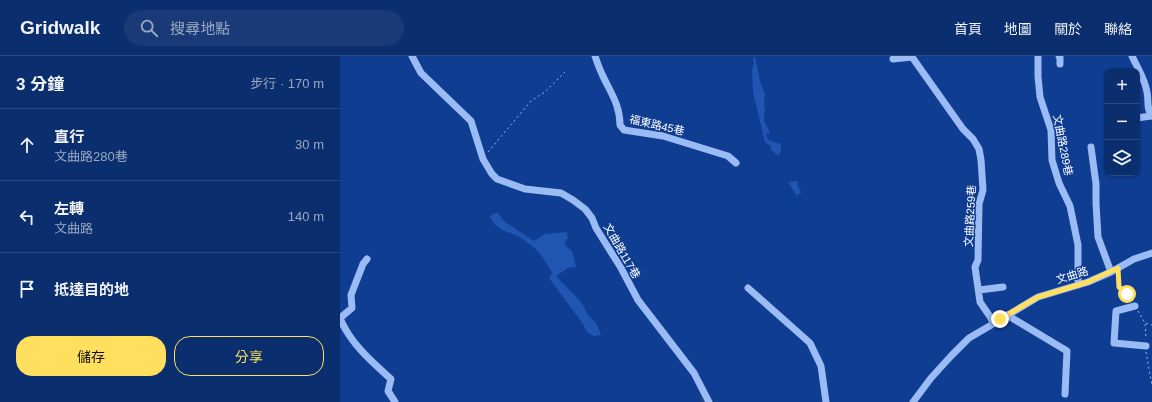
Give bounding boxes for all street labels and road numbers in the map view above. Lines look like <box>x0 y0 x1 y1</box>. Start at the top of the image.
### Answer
street label: 福東路45巷 <box>628 113 686 137</box>
street label: 文曲路289巷 <box>1051 113 1075 177</box>
street label: 文曲路259巷 <box>962 185 978 247</box>
street label: 文曲路117巷 <box>601 221 643 281</box>
street label: 文曲路 <box>1054 264 1090 286</box>

